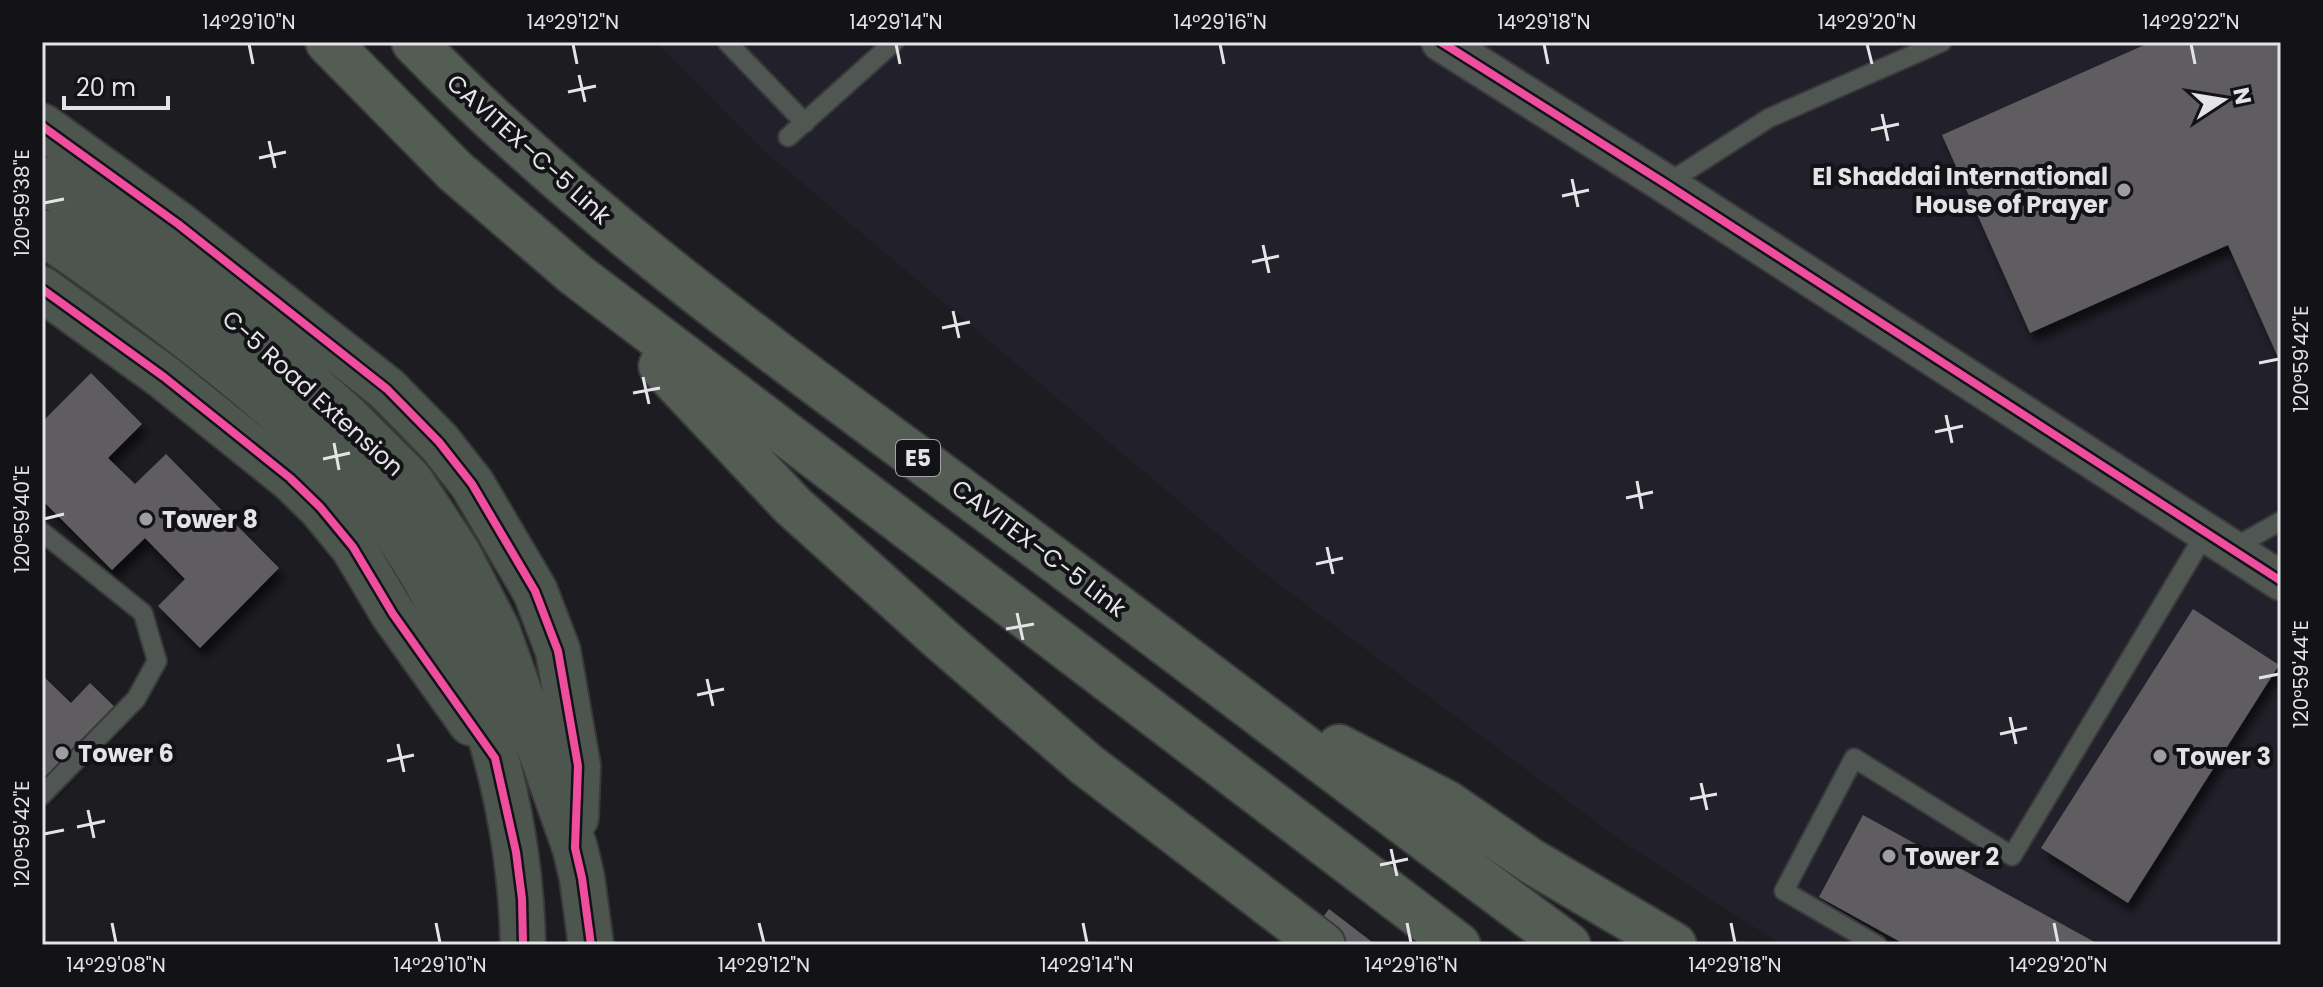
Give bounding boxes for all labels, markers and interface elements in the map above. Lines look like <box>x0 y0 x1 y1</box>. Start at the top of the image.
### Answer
text: 14°29'10"N <box>202 8 296 36</box>
text: 14°29'12"N <box>527 8 619 36</box>
text: 14°29'14"N <box>849 8 943 36</box>
text: 14°29'16"N <box>1173 8 1267 36</box>
text: 14°29'18"N <box>1497 8 1591 36</box>
text: 14°29'20"N <box>1818 8 1916 36</box>
text: 14°29'22"N <box>2142 8 2240 36</box>
scale bar <box>64 60 168 110</box>
north arrow <box>2183 60 2263 140</box>
street label: CAVITEX–C-5 Link <box>440 66 619 232</box>
text: 20 m <box>76 71 136 104</box>
text: N <box>2225 85 2259 107</box>
text: 120°59'38"E <box>8 149 36 257</box>
place label: El Shaddai International House of Prayer <box>1812 160 2108 221</box>
marker: El Shaddai International House of Prayer <box>2115 181 2133 199</box>
street label: C-5 Road Extension <box>215 302 411 484</box>
text: 120°59'42"E <box>2287 305 2315 413</box>
road number: E5 <box>896 440 940 476</box>
text: 120°59'40"E <box>8 465 36 573</box>
street label: CAVITEX–C-5 Link <box>945 471 1133 625</box>
place label: Tower 8 <box>162 503 258 536</box>
marker: Tower 8 <box>137 510 155 528</box>
text: 120°59'44"E <box>2287 620 2315 728</box>
place label: Tower 6 <box>78 737 174 770</box>
place label: Tower 3 <box>2176 740 2271 773</box>
marker: Tower 6 <box>53 744 71 762</box>
marker: Tower 3 <box>2151 747 2169 765</box>
text: 120°59'42"E <box>8 780 36 888</box>
place label: Tower 2 <box>1905 840 1999 873</box>
marker: Tower 2 <box>1880 847 1898 865</box>
text: 14°29'08"N <box>66 951 166 979</box>
text: 14°29'10"N <box>393 951 487 979</box>
text: 14°29'12"N <box>718 951 810 979</box>
text: 14°29'14"N <box>1040 951 1134 979</box>
text: 14°29'16"N <box>1364 951 1458 979</box>
text: 14°29'18"N <box>1688 951 1782 979</box>
text: 14°29'20"N <box>2009 951 2107 979</box>

